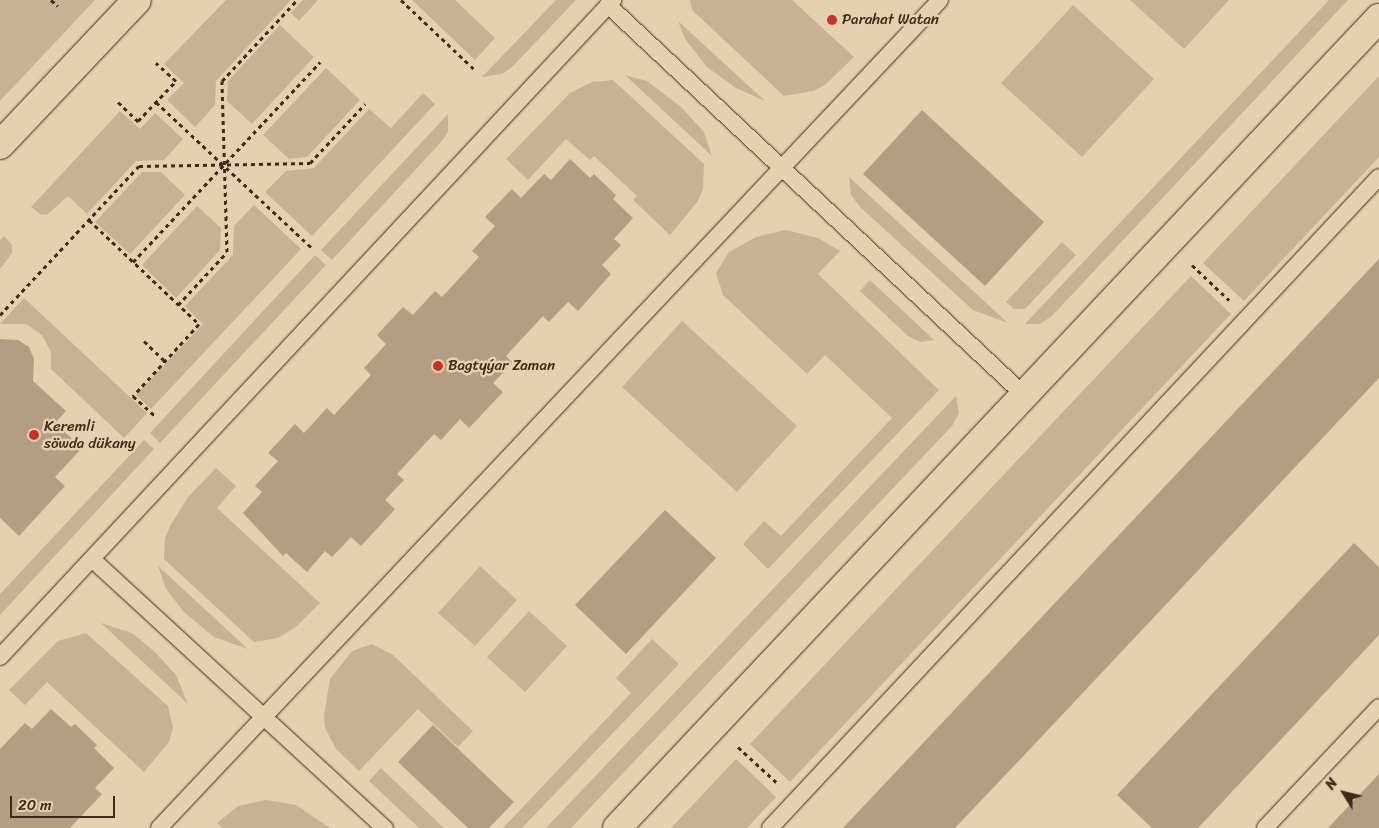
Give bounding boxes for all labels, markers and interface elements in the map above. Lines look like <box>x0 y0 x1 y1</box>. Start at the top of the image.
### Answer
place label: Parahat Watan <box>842 11 939 29</box>
marker: Parahat Watan <box>826 14 838 26</box>
place label: Bagtyýar Zaman <box>448 357 555 375</box>
marker: Bagtyýar Zaman <box>432 360 444 372</box>
place label: Keremli söwda dükany <box>44 417 136 452</box>
marker: Keremli söwda dükany <box>28 429 40 441</box>
north arrow <box>1319 768 1369 818</box>
text: N <box>1318 773 1344 795</box>
scale bar <box>12 786 118 818</box>
text: 20 m <box>18 792 52 818</box>

